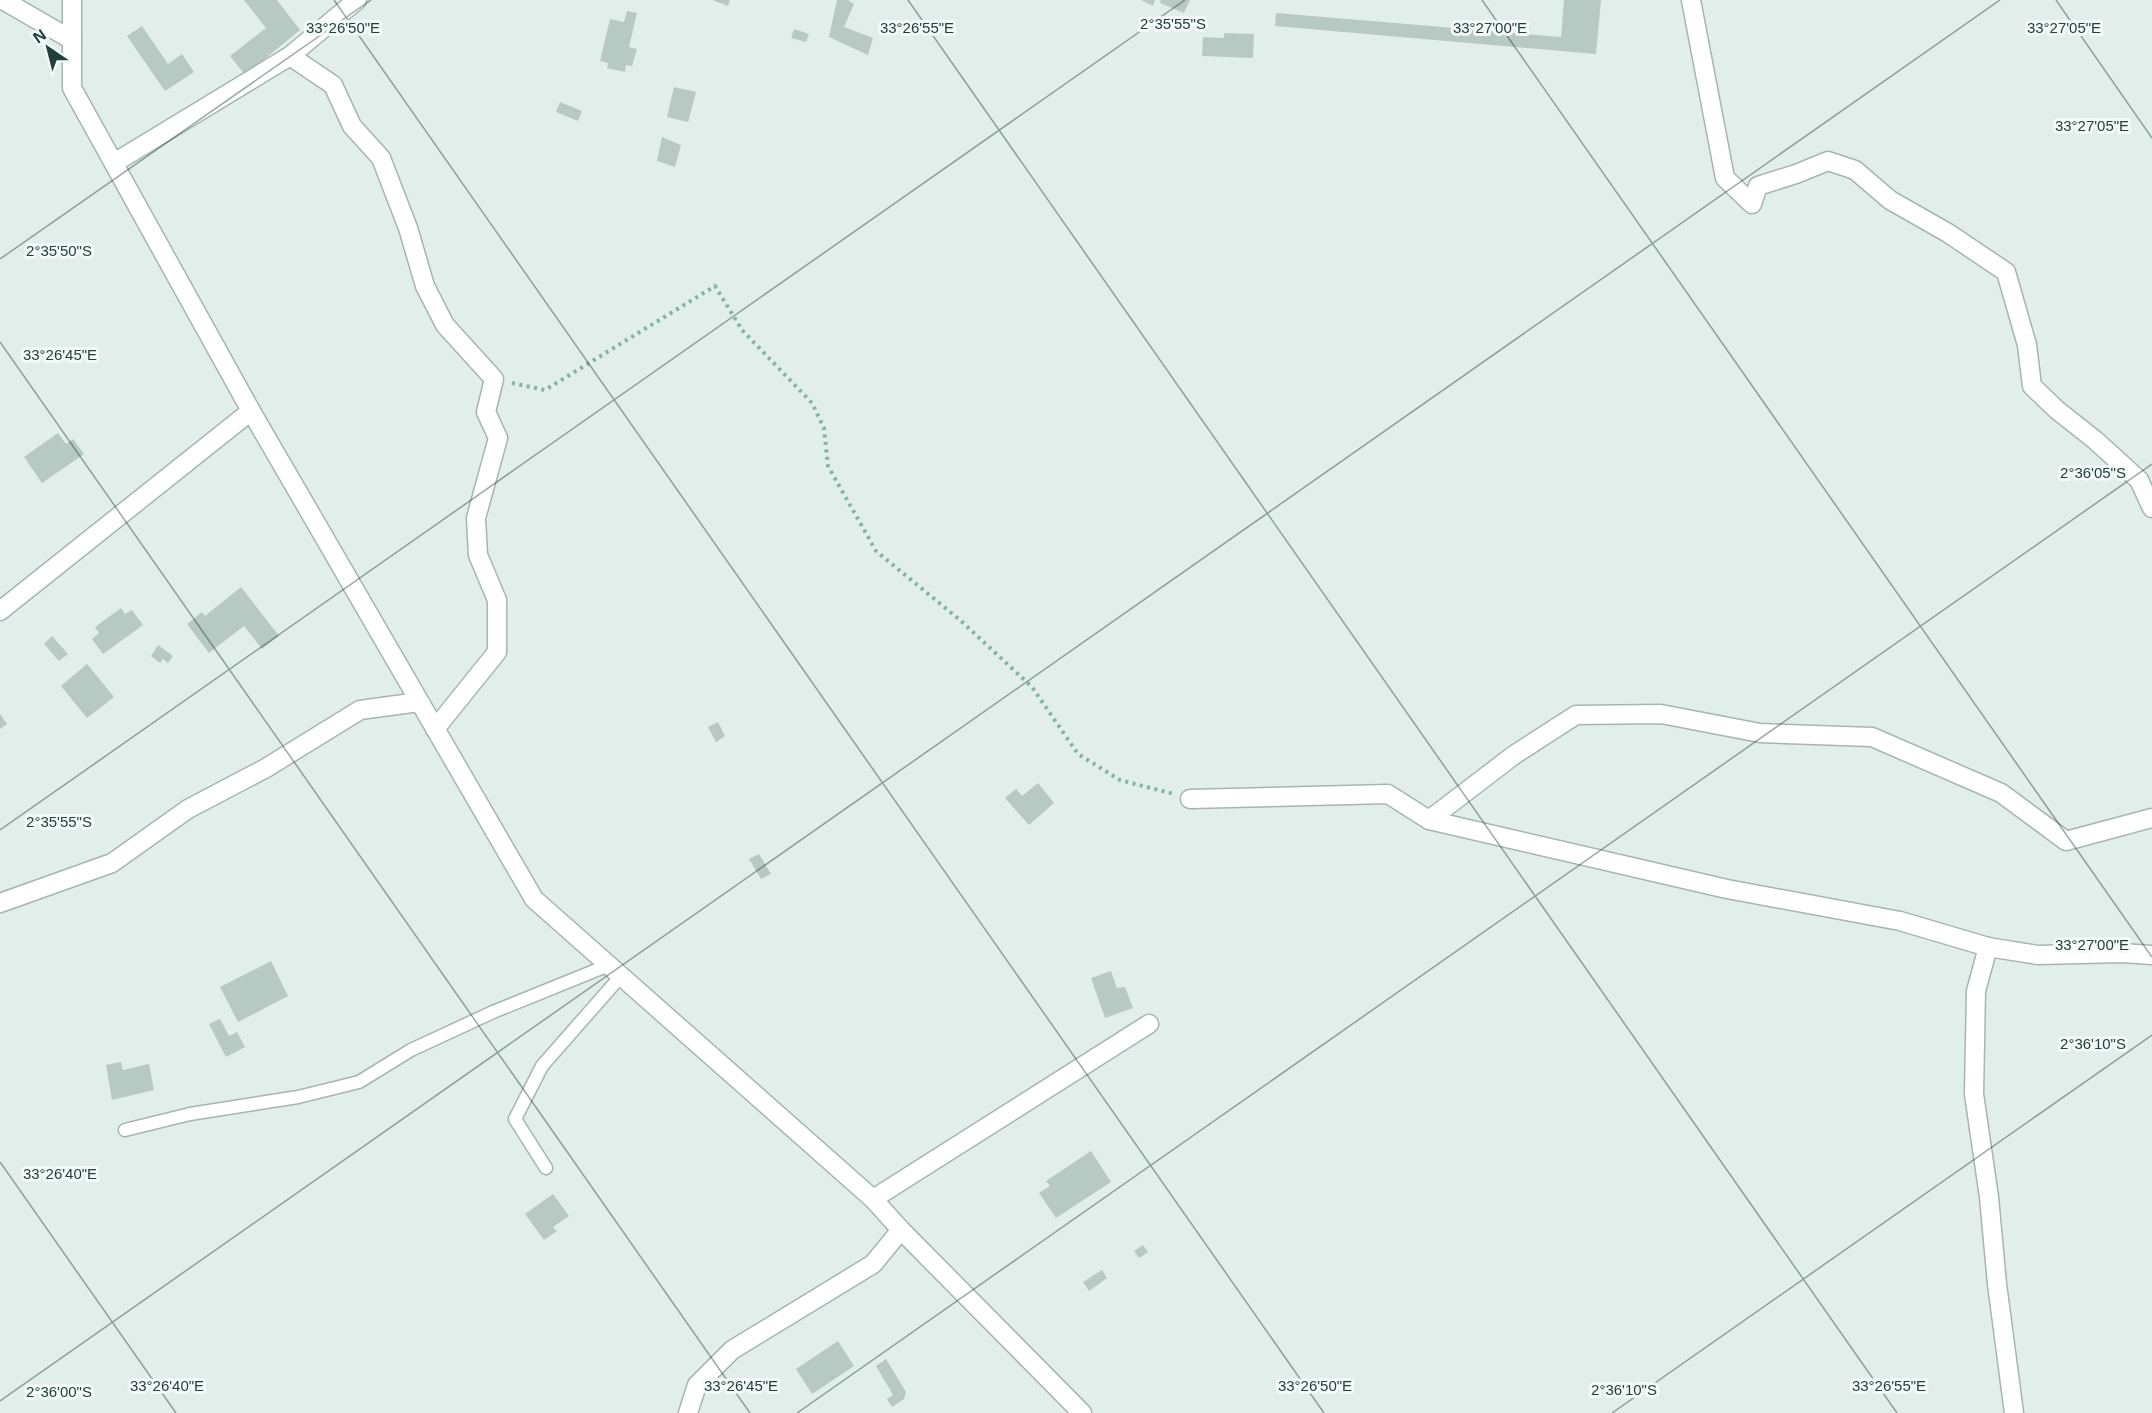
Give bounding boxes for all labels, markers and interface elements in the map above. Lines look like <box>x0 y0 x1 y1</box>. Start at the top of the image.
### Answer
text: 2°35'55"S <box>1140 15 1206 32</box>
north arrow <box>18 18 78 78</box>
text: 33°26'50"E <box>306 19 380 36</box>
text: 33°26'55"E <box>880 19 954 36</box>
text: 33°27'00"E <box>1453 19 1527 36</box>
text: 33°27'05"E <box>2027 19 2101 36</box>
text: N <box>30 26 49 46</box>
text: 33°27'05"E <box>2055 117 2129 134</box>
text: 2°35'50"S <box>26 242 92 259</box>
text: 33°26'45"E <box>23 346 97 363</box>
text: 2°36'05"S <box>2060 464 2126 481</box>
text: 2°35'55"S <box>26 813 92 830</box>
text: 33°27'00"E <box>2055 936 2129 953</box>
text: 2°36'10"S <box>2060 1035 2126 1052</box>
text: 33°26'40"E <box>23 1165 97 1182</box>
text: 33°26'40"E <box>130 1377 204 1394</box>
text: 33°26'45"E <box>704 1377 778 1394</box>
text: 33°26'50"E <box>1278 1377 1352 1394</box>
text: 33°26'55"E <box>1852 1377 1926 1394</box>
text: 2°36'10"S <box>1591 1381 1657 1398</box>
text: 2°36'00"S <box>26 1383 92 1400</box>

